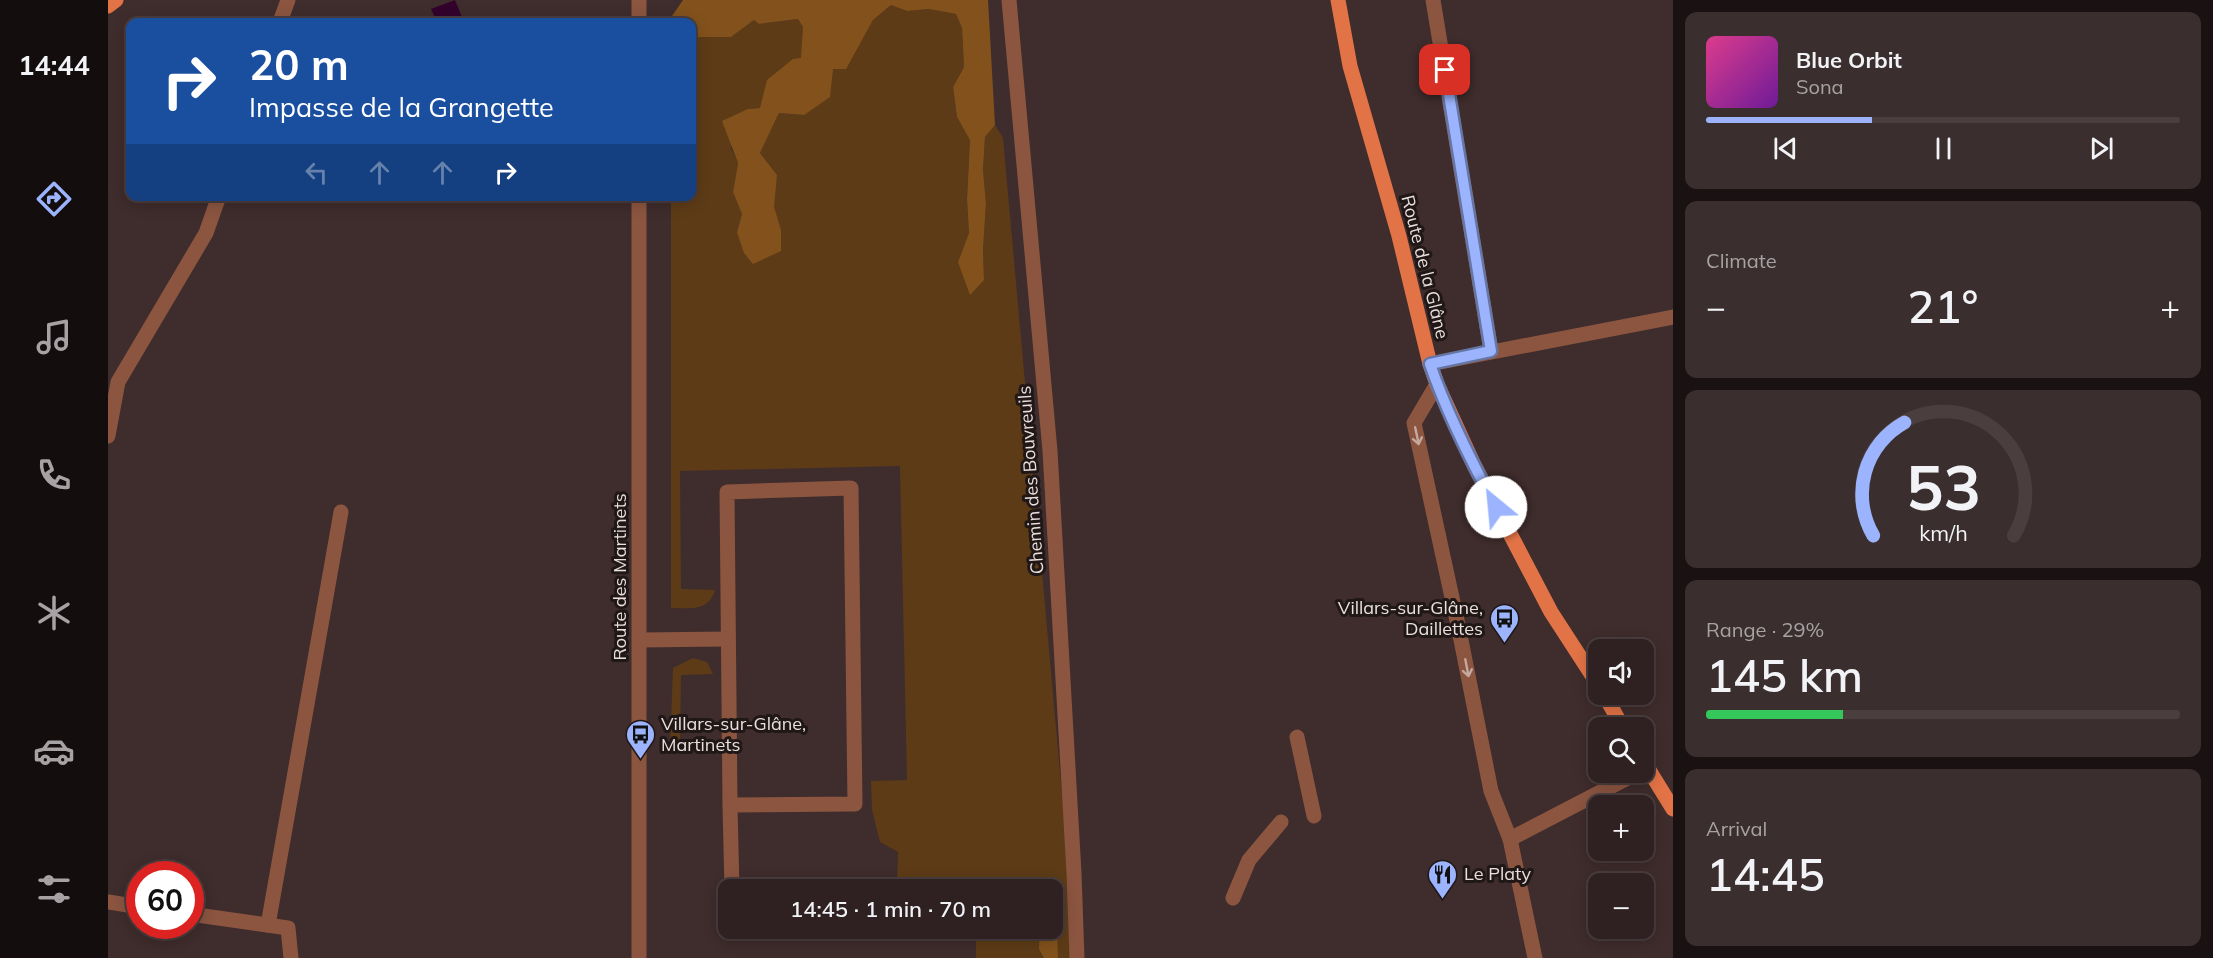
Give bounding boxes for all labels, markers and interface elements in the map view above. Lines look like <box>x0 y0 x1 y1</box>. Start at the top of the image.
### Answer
text: 20 m <box>249 38 349 91</box>
icon: right <box>150 42 228 120</box>
pin <box>1419 44 1470 95</box>
text: Blue Orbit <box>1796 46 1902 74</box>
text: 14:44 <box>18 48 90 82</box>
icon: arrive <box>1428 53 1461 86</box>
text: Sona <box>1796 74 1844 99</box>
text: Impasse de la Grangette <box>249 90 554 124</box>
icon: previous <box>1769 132 1802 165</box>
icon: pause <box>1927 132 1960 165</box>
icon: next <box>2085 132 2118 165</box>
icon: left <box>300 156 333 189</box>
icon: ahead <box>363 156 396 189</box>
icon: ahead <box>426 156 459 189</box>
icon: right <box>489 156 522 189</box>
icon: directions <box>33 178 75 220</box>
street label: Route de la Glâne <box>1397 193 1454 341</box>
text: Climate <box>1706 248 1777 273</box>
text: 21° <box>1908 278 1978 334</box>
text: − <box>1706 286 1726 327</box>
text: + <box>2160 286 2180 327</box>
icon: music <box>33 316 75 358</box>
street label: Chemin des Bouvreuils <box>1012 385 1049 575</box>
one-way arrow <box>1412 426 1423 446</box>
text: 53 <box>1906 447 1980 526</box>
icon: phone <box>33 454 75 496</box>
position arrow <box>1464 475 1528 539</box>
street label: Route des Martinets <box>608 493 631 661</box>
text: km/h <box>1919 519 1967 546</box>
icon: climate <box>33 592 75 634</box>
place label: Villars-sur-Glâne, Daillettes <box>1338 596 1483 640</box>
bus stop icon: Villars-sur-Glâne, Daillettes <box>1488 602 1520 644</box>
text: Range · 29% <box>1706 617 1824 642</box>
map controls <box>1588 639 1654 939</box>
button: sound <box>1588 639 1654 705</box>
text: 145 km <box>1706 647 1863 703</box>
one-way arrow <box>1462 658 1473 677</box>
place label: Villars-sur-Glâne, Martinets <box>661 712 806 756</box>
button: search <box>1588 717 1654 783</box>
bus stop icon: Villars-sur-Glâne, Martinets <box>624 718 656 760</box>
icon: car <box>33 730 75 772</box>
button: + <box>1588 795 1654 861</box>
text: Arrival <box>1706 816 1767 841</box>
text: 14:45 <box>1706 846 1825 902</box>
restaurant icon: Le Platy <box>1427 858 1459 900</box>
speed limit sign: 60 <box>126 861 204 939</box>
place label: Le Platy <box>1464 862 1531 885</box>
icon: filters <box>33 868 75 910</box>
button: − <box>1588 873 1654 939</box>
text: 14:45 · 1 min · 70 m <box>790 895 991 923</box>

